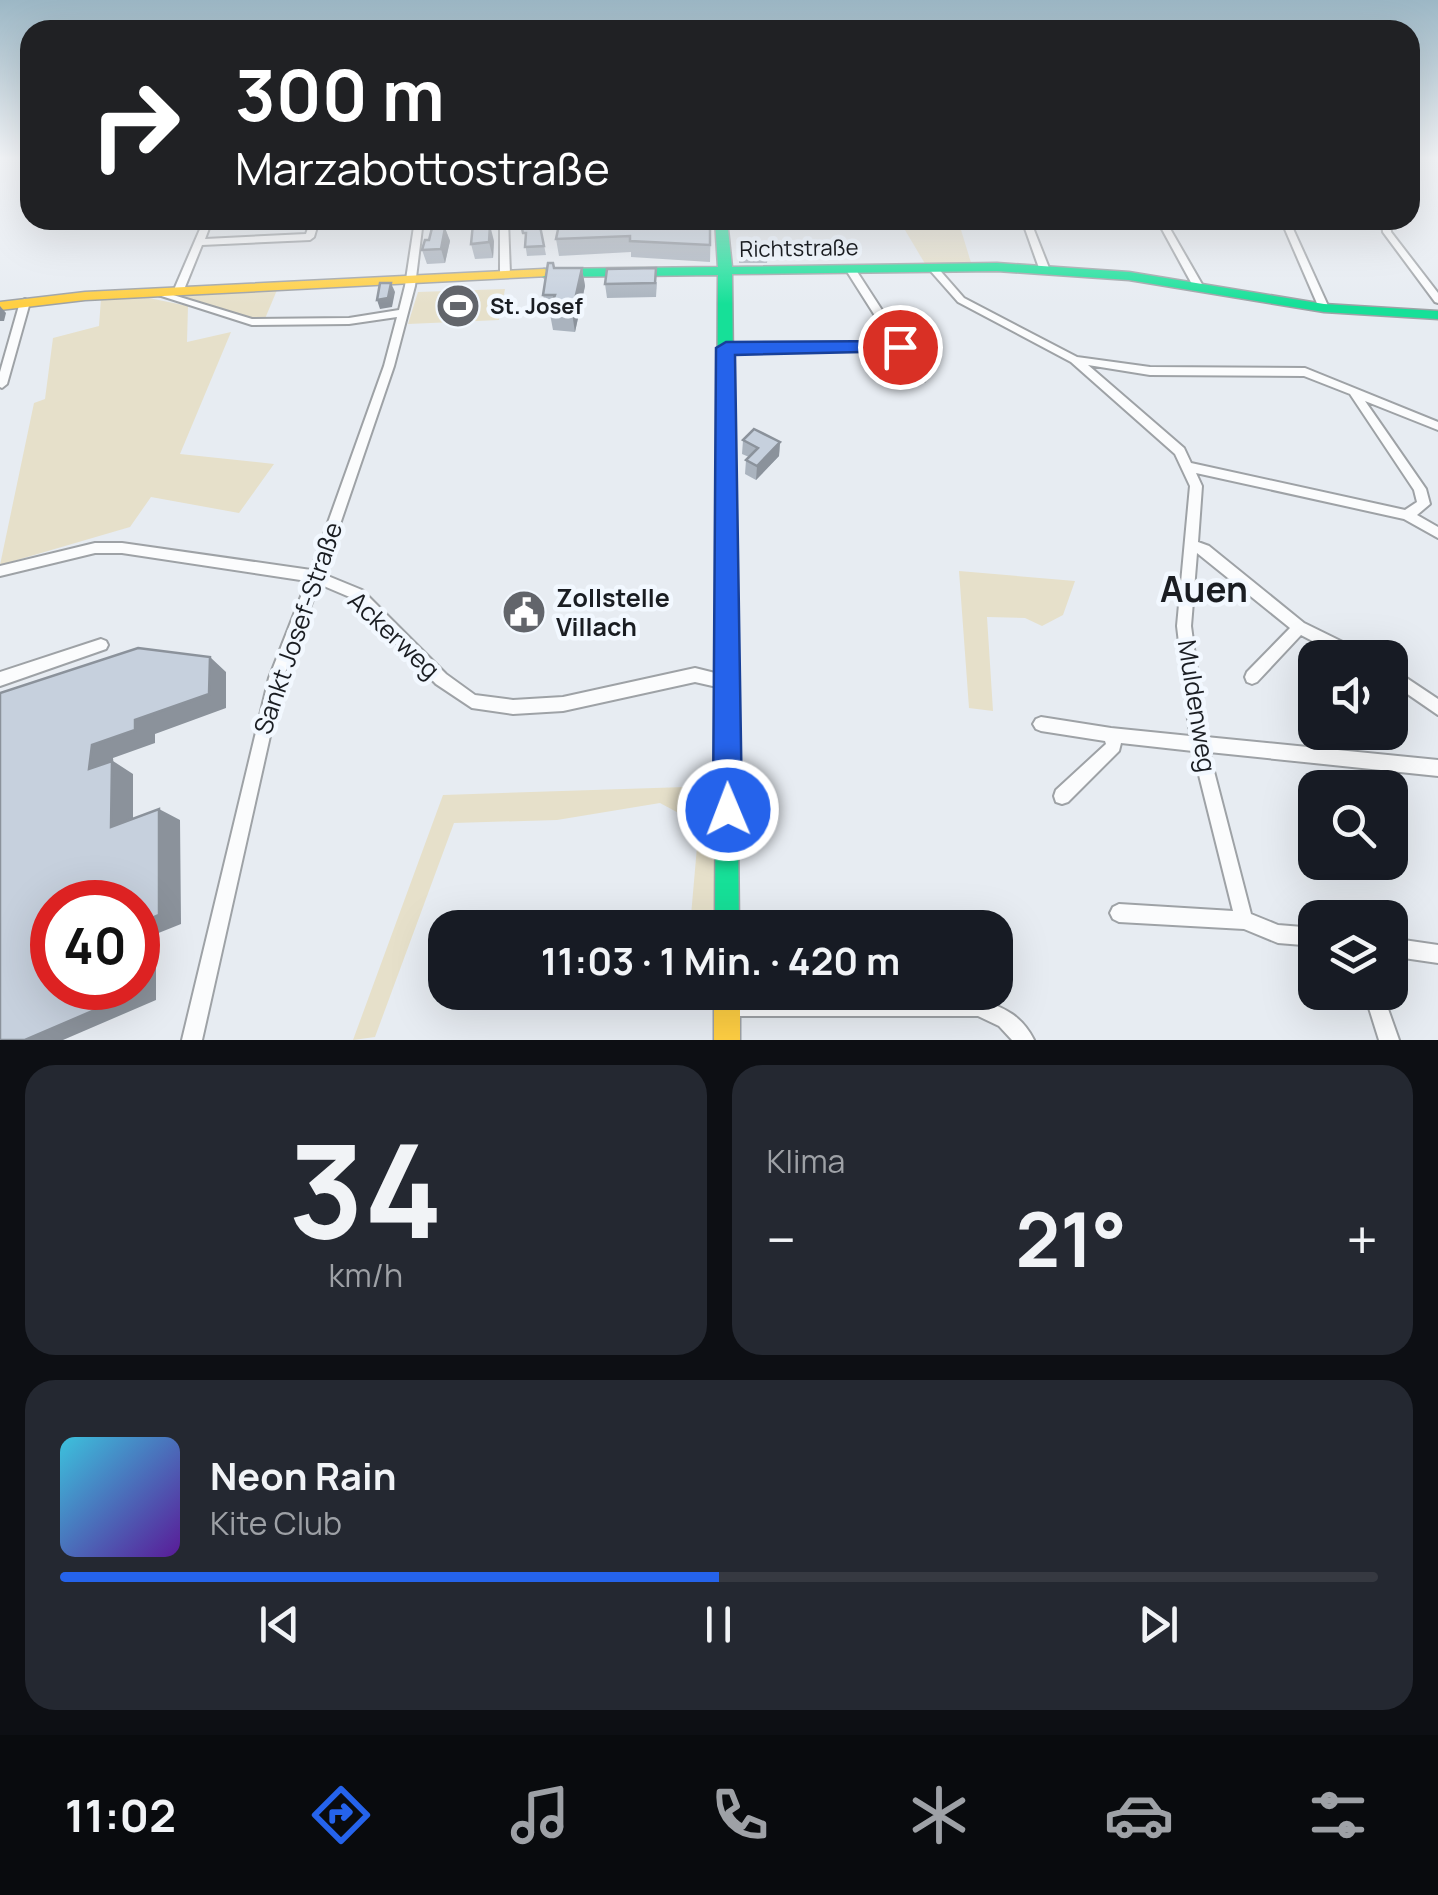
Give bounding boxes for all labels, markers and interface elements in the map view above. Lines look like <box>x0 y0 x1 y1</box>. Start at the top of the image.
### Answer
text: 300 m <box>235 46 445 142</box>
icon: right <box>70 60 200 190</box>
text: Marzabottostraße <box>235 137 610 199</box>
street label: Richtstraße <box>739 232 859 264</box>
sports icon: St. Josef <box>435 283 481 329</box>
place label: St. Josef <box>490 291 584 321</box>
pin <box>858 305 943 390</box>
icon: arrive <box>873 320 928 375</box>
street label: Sankt Josef-Straße <box>245 517 350 739</box>
district label: Auen <box>1160 565 1248 613</box>
place label: Zollstelle Villach <box>556 580 670 644</box>
street label: Ackerweg <box>341 583 448 686</box>
public building icon: Zollstelle Villach <box>501 589 547 635</box>
street label: Muldenweg <box>1170 637 1225 775</box>
map controls <box>1298 640 1408 1010</box>
button: sound <box>1298 640 1408 750</box>
position arrow <box>676 758 780 862</box>
button: search <box>1298 770 1408 880</box>
speed limit sign: 40 <box>30 880 160 1010</box>
button: layers <box>1298 900 1408 1010</box>
text: 11:03 · 1 Min. · 420 m <box>541 934 900 986</box>
text: 34 <box>288 1099 443 1277</box>
text: Klima <box>767 1139 845 1183</box>
text: 21° <box>1016 1187 1127 1290</box>
text: − <box>767 1201 796 1277</box>
text: + <box>1346 1201 1378 1277</box>
text: km/h <box>329 1253 403 1297</box>
text: Neon Rain <box>210 1449 396 1501</box>
text: Kite Club <box>210 1501 342 1545</box>
icon: previous <box>252 1597 307 1652</box>
icon: pause <box>691 1597 746 1652</box>
icon: next <box>1131 1597 1186 1652</box>
icon: directions <box>306 1780 376 1850</box>
icon: music <box>505 1780 575 1850</box>
icon: phone <box>705 1780 775 1850</box>
icon: climate <box>904 1780 974 1850</box>
icon: car <box>1104 1780 1174 1850</box>
icon: filters <box>1303 1780 1373 1850</box>
text: 11:02 <box>65 1784 176 1846</box>

